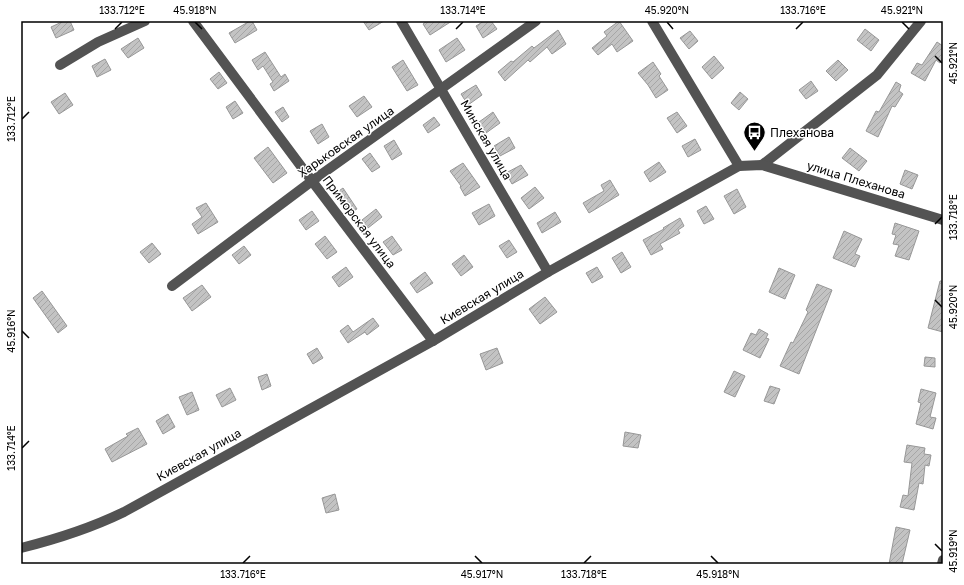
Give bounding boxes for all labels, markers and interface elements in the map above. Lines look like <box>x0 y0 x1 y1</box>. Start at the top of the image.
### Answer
text: 133.712°E <box>99 4 145 16</box>
text: 45.918°N <box>173 4 217 16</box>
text: 133.714°E <box>440 4 486 16</box>
text: 45.920°N <box>645 4 689 16</box>
text: 133.716°E <box>780 4 826 16</box>
text: 45.921°N <box>881 4 923 16</box>
text: 45.921°N <box>947 42 959 84</box>
text: 133.712°E <box>5 96 17 142</box>
street label: Минская улица <box>457 97 515 182</box>
street label: Харьковская улица <box>295 103 397 180</box>
bus stop icon: Плеханова <box>742 120 768 153</box>
place label: Плеханова <box>770 125 834 140</box>
street label: улица Плеханова <box>805 157 907 202</box>
street label: Приморская улица <box>320 172 399 271</box>
text: 133.718°E <box>947 194 959 240</box>
street label: Киевская улица <box>437 266 526 327</box>
text: 45.920°N <box>947 285 959 329</box>
text: 45.916°N <box>5 309 17 353</box>
text: 133.714°E <box>5 425 17 471</box>
street label: Киевская улица <box>154 425 244 484</box>
text: 45.919°N <box>947 529 959 573</box>
text: 133.716°E <box>220 568 266 580</box>
text: 45.917°N <box>461 568 503 580</box>
text: 133.718°E <box>561 568 607 580</box>
text: 45.918°N <box>696 568 740 580</box>

